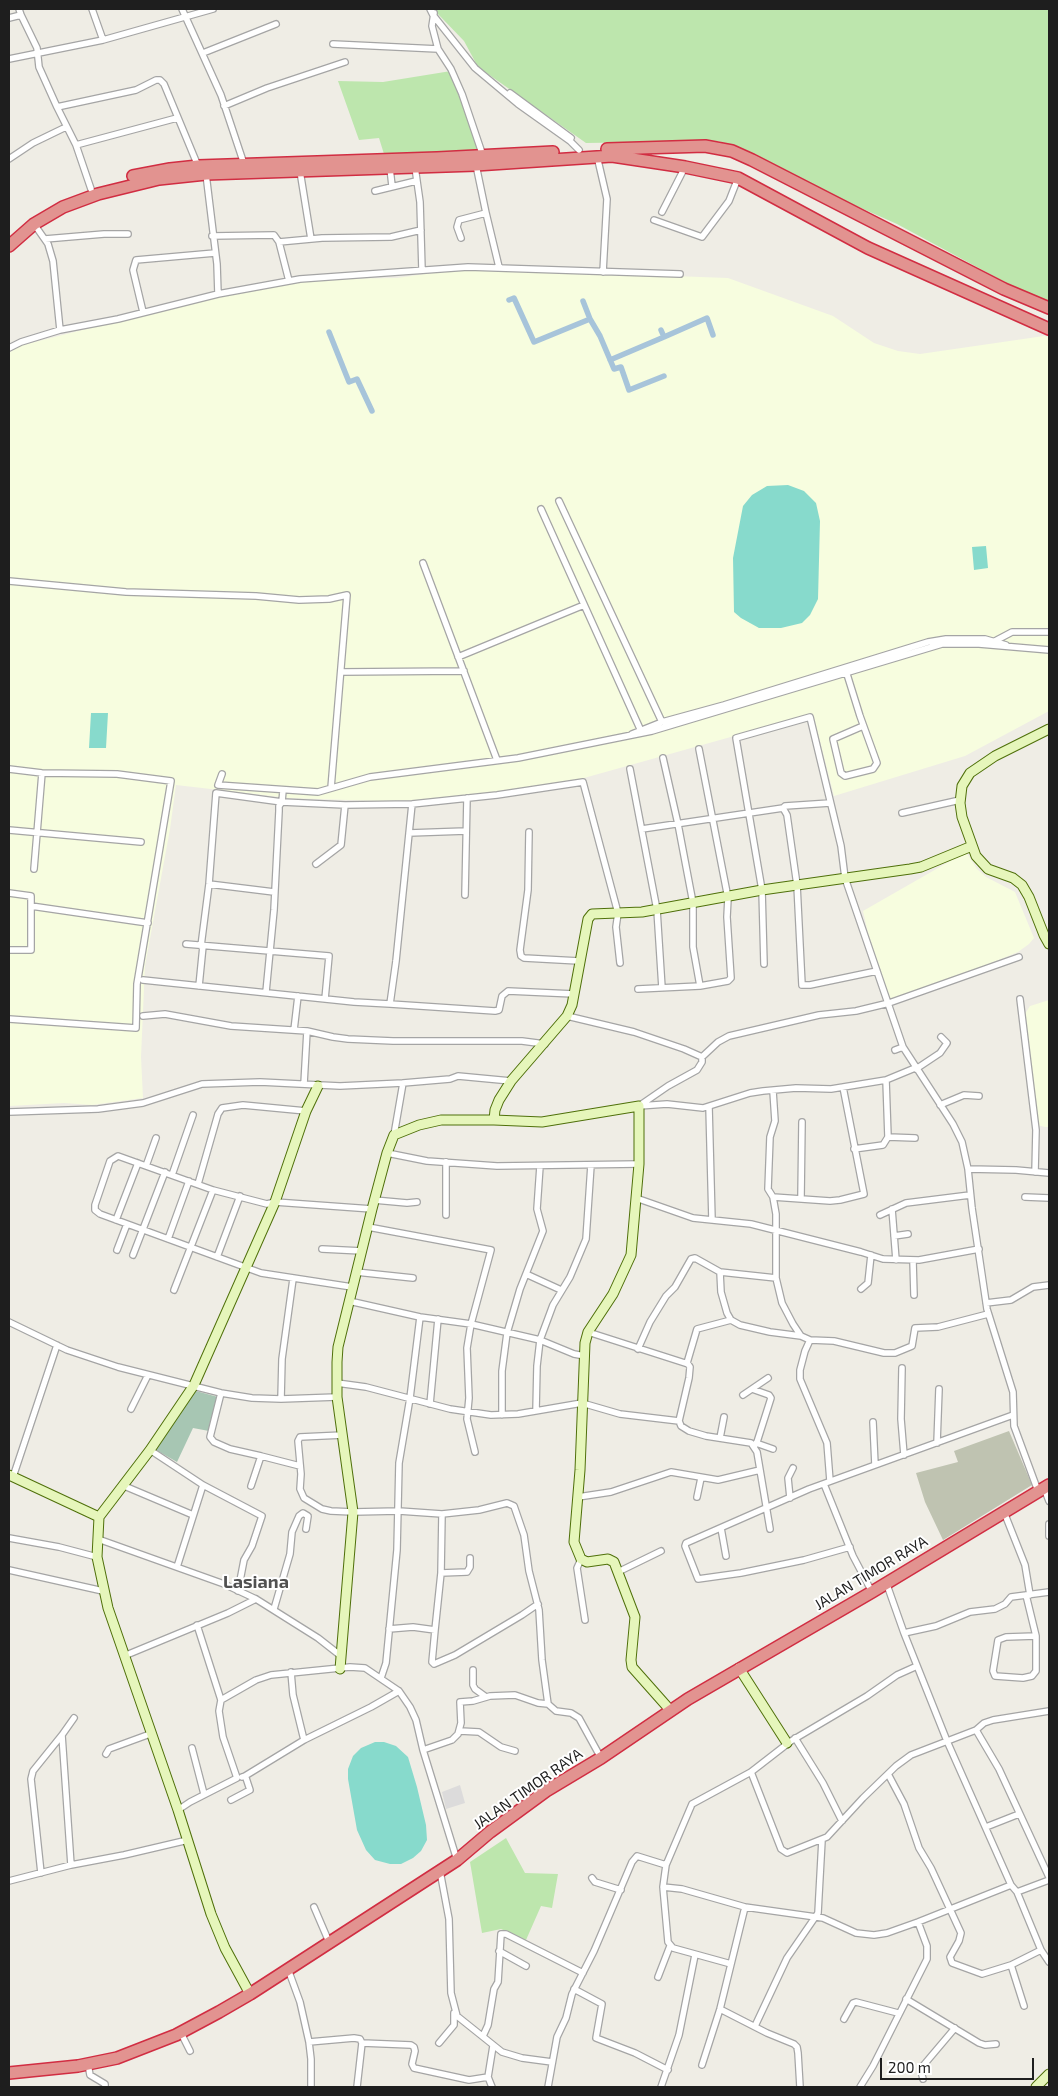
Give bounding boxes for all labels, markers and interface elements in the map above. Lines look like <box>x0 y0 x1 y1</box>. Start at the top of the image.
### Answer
street label: JALAN TIMOR RAYA <box>811 1532 931 1614</box>
district label: Lasiana <box>223 1571 289 1593</box>
street label: JALAN TIMOR RAYA <box>470 1745 586 1833</box>
scale bar <box>883 2048 1037 2080</box>
text: 200 m <box>888 2058 931 2076</box>

